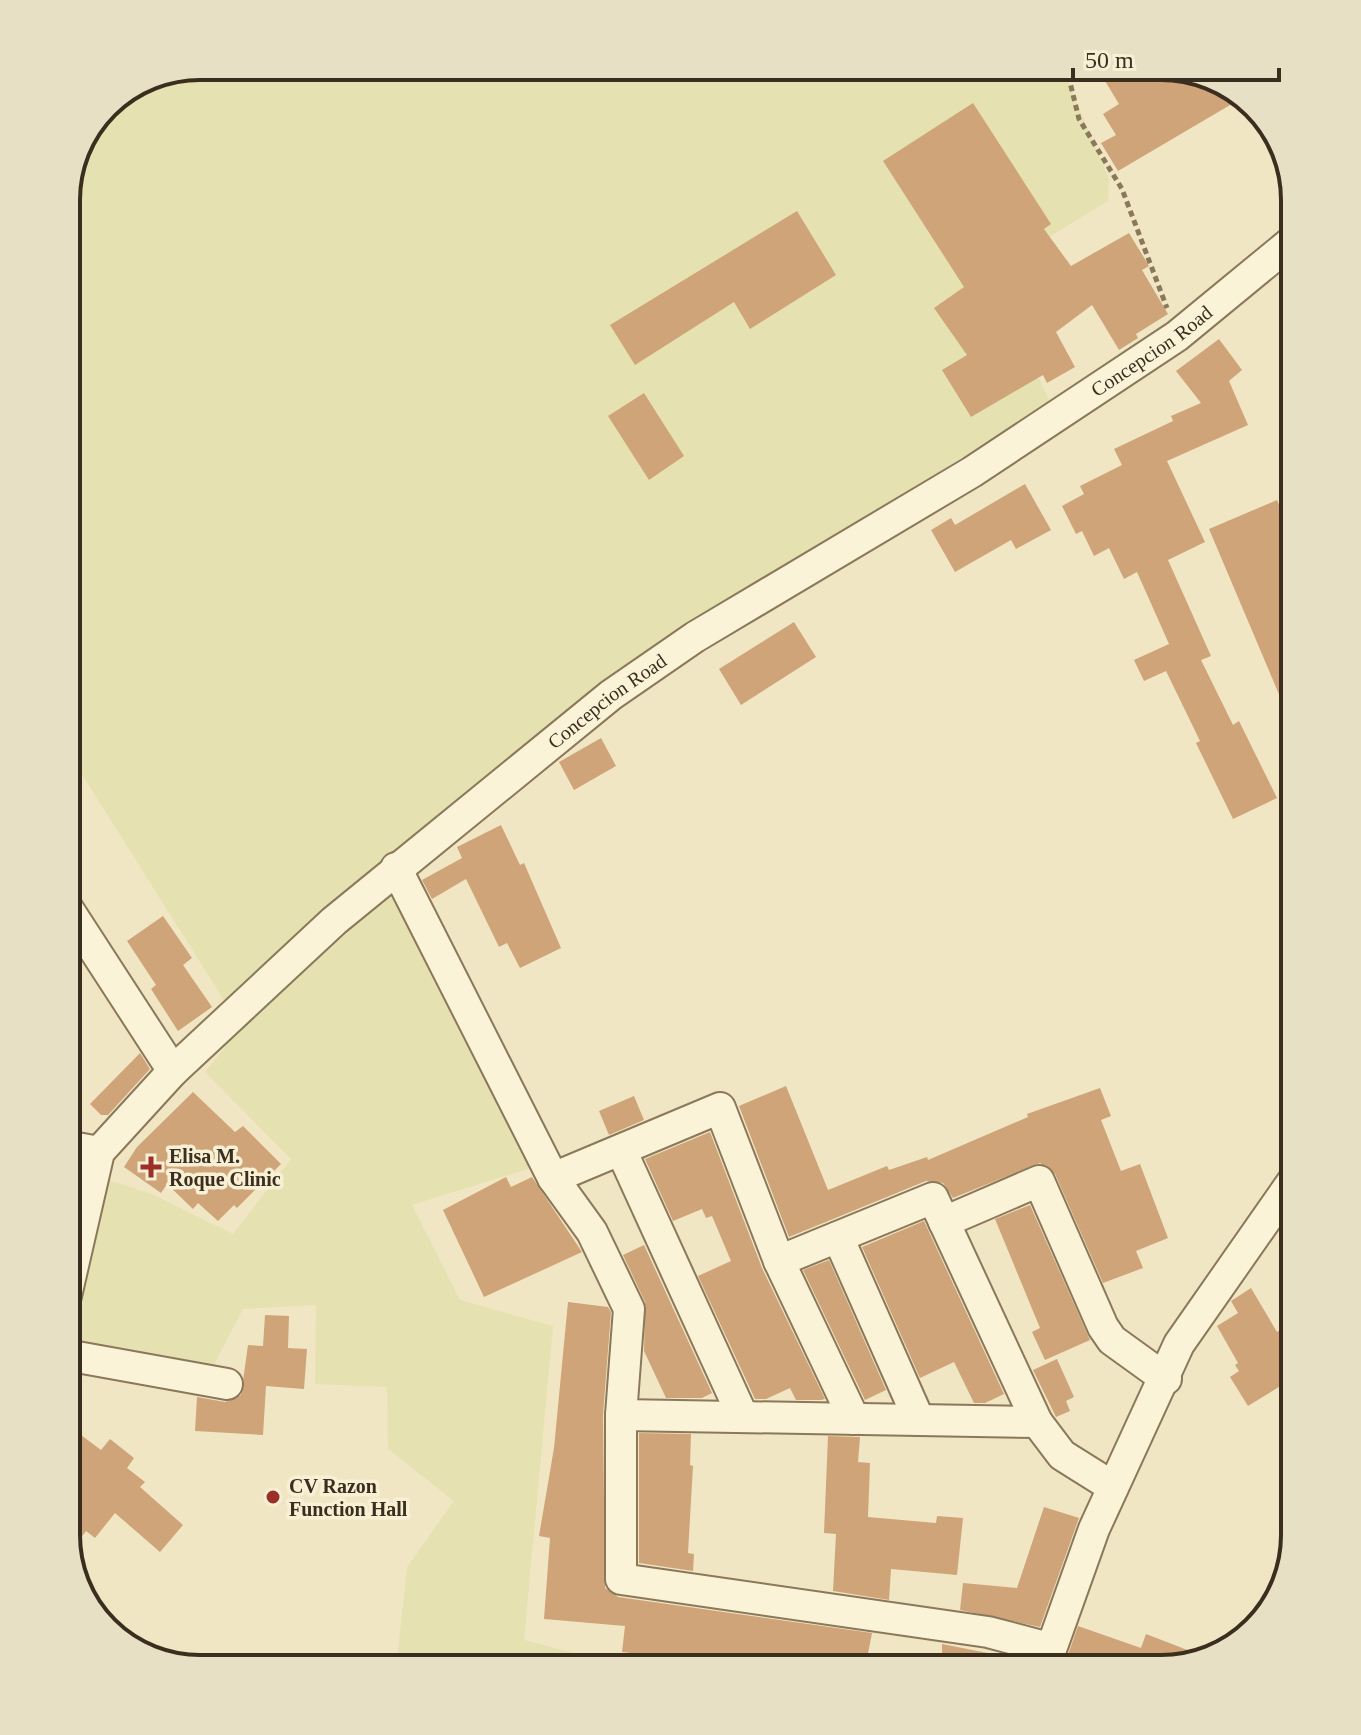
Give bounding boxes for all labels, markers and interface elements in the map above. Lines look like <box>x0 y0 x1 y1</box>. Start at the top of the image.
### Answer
scale bar <box>1073 32 1279 82</box>
text: 50 m <box>1085 47 1134 73</box>
street label: Concepcion Road <box>1087 301 1216 401</box>
street label: Concepcion Road <box>543 649 670 753</box>
place label: Elisa M. Roque Clinic <box>169 1145 281 1191</box>
marker: Elisa M. Roque Clinic <box>140 1156 162 1178</box>
place label: CV Razon Function Hall <box>289 1475 408 1520</box>
marker: CV Razon Function Hall <box>264 1488 282 1506</box>

